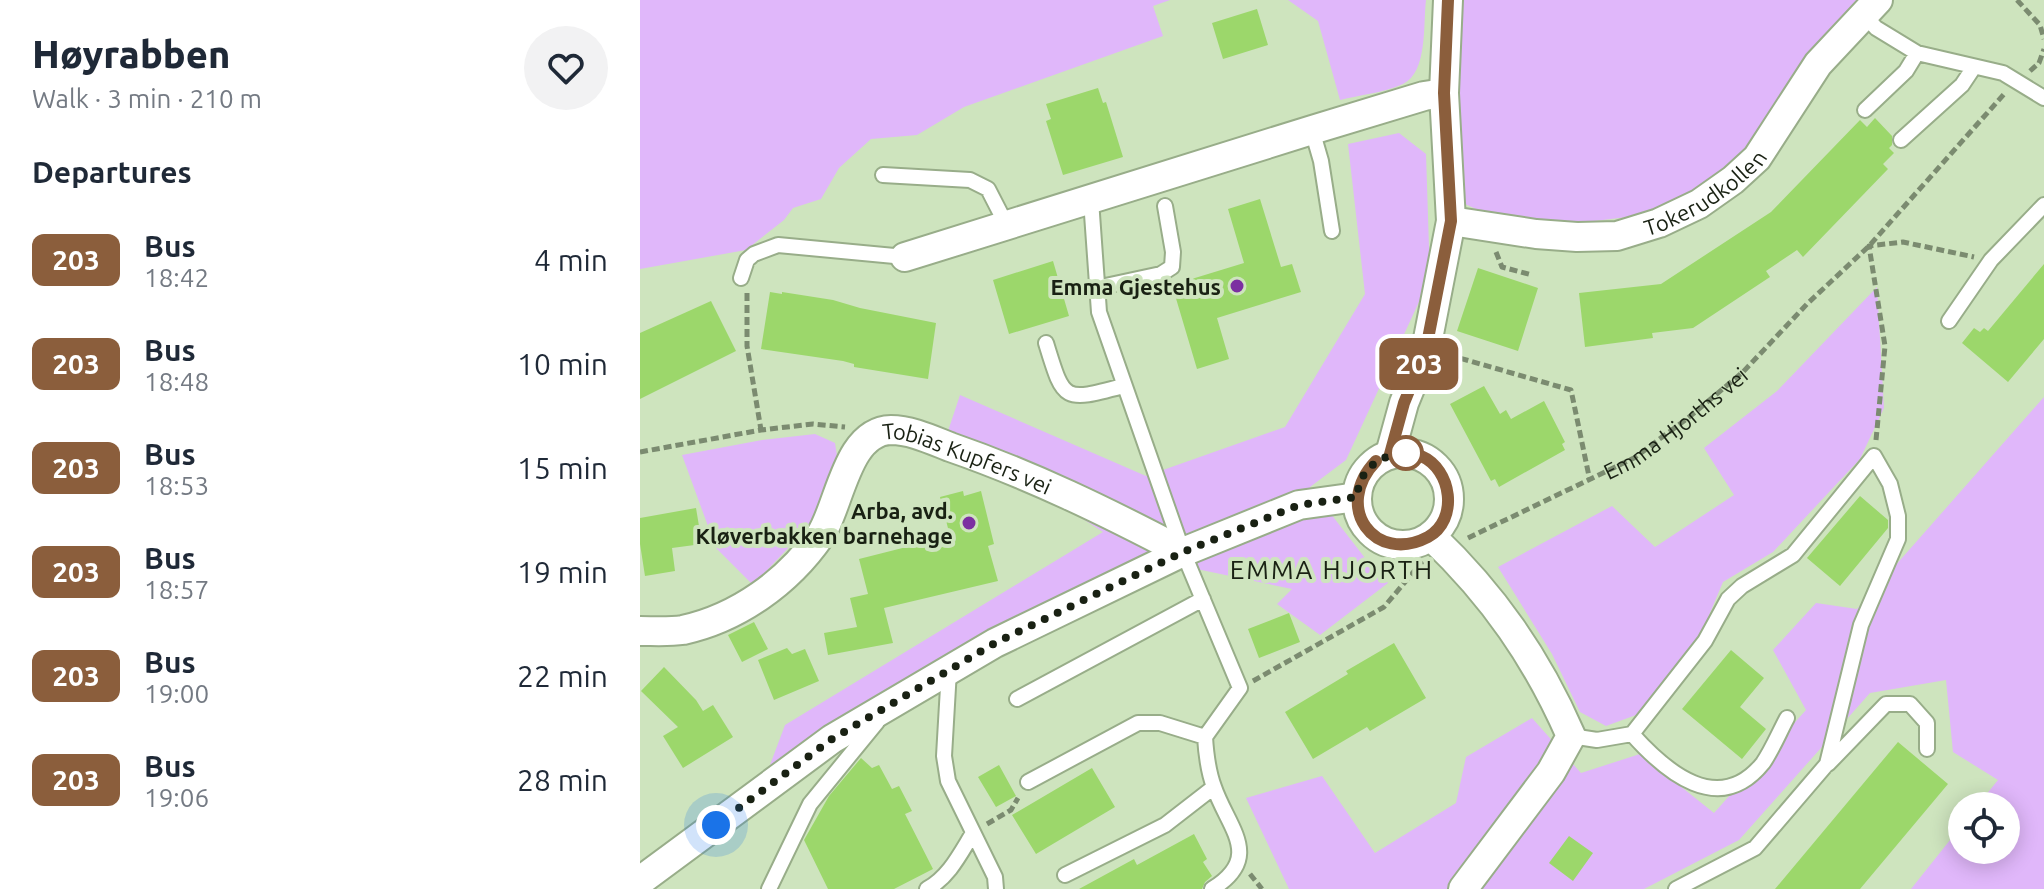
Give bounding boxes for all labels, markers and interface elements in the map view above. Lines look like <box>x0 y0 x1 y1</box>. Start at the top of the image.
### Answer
button: heart <box>524 26 608 110</box>
text: Høyrabben <box>32 33 230 75</box>
text: Walk · 3 min · 210 m <box>32 84 262 113</box>
street label: Tokerudkollen <box>1641 146 1771 239</box>
text: Departures <box>32 155 192 189</box>
text: Bus <box>144 229 196 263</box>
text: 4 min <box>534 243 608 277</box>
text: 203 <box>52 244 100 275</box>
text: 18:42 <box>144 263 209 292</box>
place label: Emma Gjestehus <box>1050 274 1221 299</box>
marker: Emma Gjestehus <box>1228 277 1246 295</box>
text: Bus <box>144 333 196 367</box>
line badge: 203 <box>1373 338 1465 390</box>
text: 10 min <box>517 347 608 381</box>
text: 203 <box>52 348 100 379</box>
text: 203 <box>1395 348 1443 379</box>
street label: Emma Hjorths vei <box>1599 362 1752 483</box>
text: 18:48 <box>144 367 209 396</box>
street label: Tobias Kupfers vei <box>881 417 1056 498</box>
unlabelled marker <box>1389 436 1423 470</box>
text: Bus <box>144 437 196 471</box>
text: 15 min <box>517 451 608 485</box>
text: 203 <box>52 452 100 483</box>
text: 18:53 <box>144 471 209 500</box>
place label: Arba, avd. Kløverbakken barnehage <box>695 498 953 548</box>
marker: Arba, avd. Kløverbakken barnehage <box>960 514 978 532</box>
text: Bus <box>144 541 196 575</box>
text: 19 min <box>517 555 608 589</box>
district label: EMMA HJORTH <box>1230 555 1434 584</box>
text: 203 <box>52 556 100 587</box>
text: 18:57 <box>144 575 209 604</box>
text: Bus <box>144 645 196 679</box>
text: 22 min <box>517 659 608 693</box>
text: 203 <box>52 660 100 691</box>
text: 19:00 <box>144 679 209 708</box>
text: Bus <box>144 749 196 783</box>
text: 28 min <box>517 763 608 797</box>
text: 203 <box>52 764 100 795</box>
text: 19:06 <box>144 783 209 812</box>
map controls <box>1948 792 2020 864</box>
button: locate <box>1948 792 2020 864</box>
your location <box>696 805 736 845</box>

